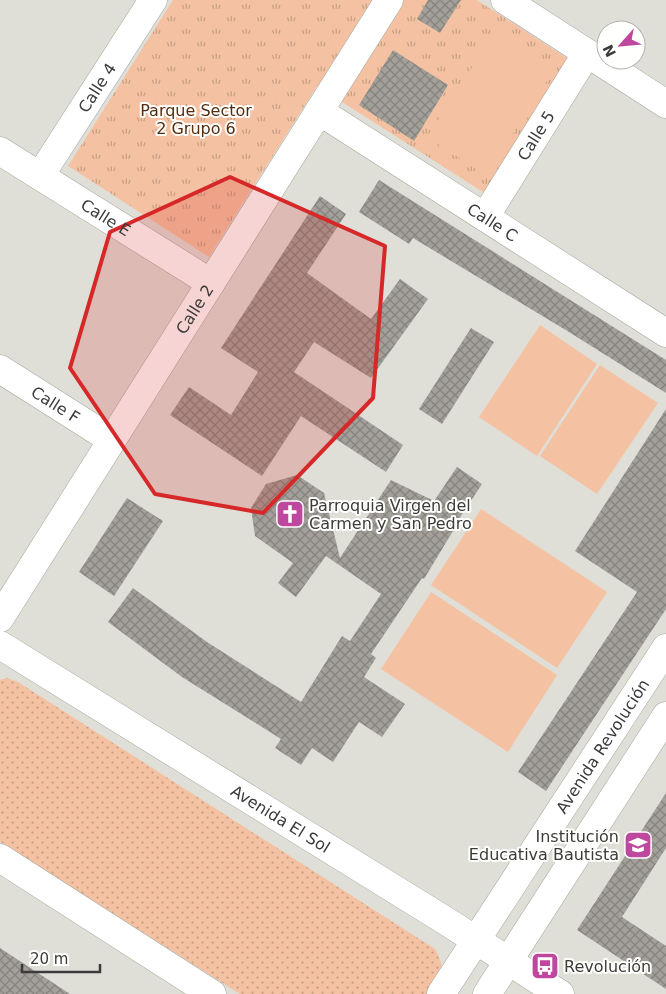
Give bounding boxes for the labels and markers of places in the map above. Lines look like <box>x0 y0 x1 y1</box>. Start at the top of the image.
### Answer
place label: Parroquia Virgen del Carmen y San Pedro <box>309 496 472 533</box>
church icon: Parroquia Virgen del Carmen y San Pedro <box>275 499 305 529</box>
place label: Institución Educativa Bautista <box>469 827 619 864</box>
school or university icon: Institución Educativa Bautista <box>623 830 653 860</box>
bus stop icon: Revolución <box>530 951 560 981</box>
place label: Revolución <box>564 957 651 976</box>

